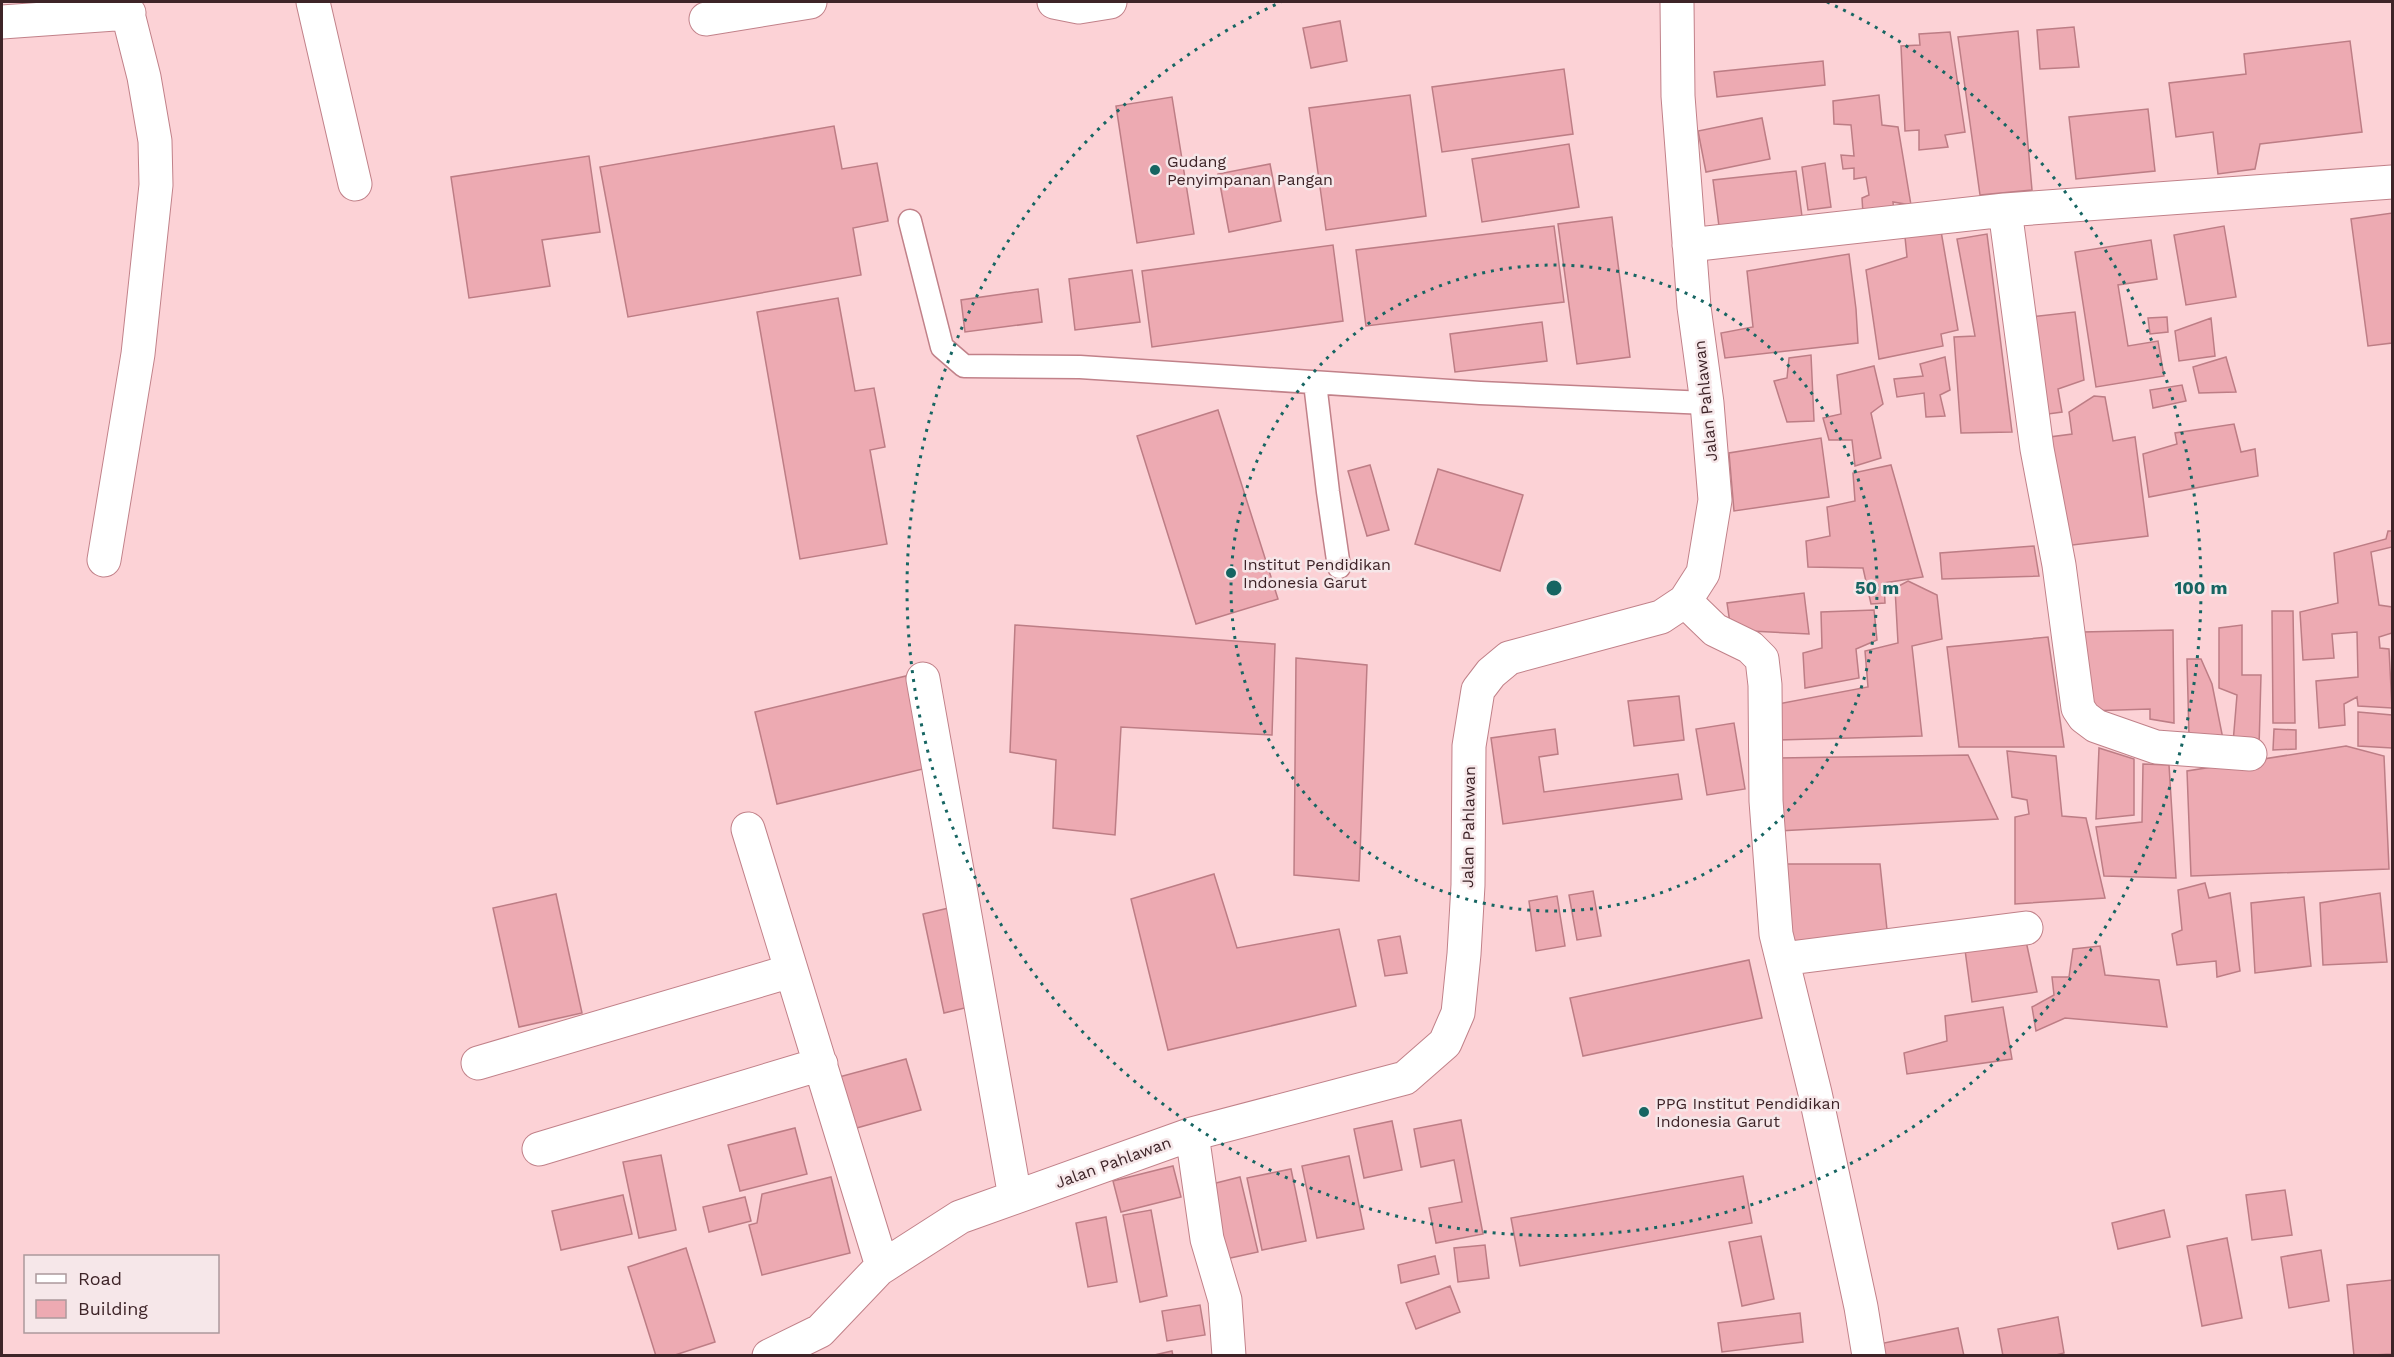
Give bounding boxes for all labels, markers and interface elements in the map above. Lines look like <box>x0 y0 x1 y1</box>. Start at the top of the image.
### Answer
place label: Gudang Penyimpanan Pangan <box>1167 152 1333 189</box>
marker: Gudang Penyimpanan Pangan <box>1148 163 1162 177</box>
street label: Jalan Pahlawan <box>1690 339 1721 463</box>
place label: Institut Pendidikan Indonesia Garut <box>1243 555 1391 592</box>
marker: Institut Pendidikan Indonesia Garut <box>1224 566 1238 580</box>
text: 50 m <box>1855 577 1899 598</box>
text: 100 m <box>2174 577 2228 598</box>
centre of rings <box>1544 578 1564 598</box>
street label: Jalan Pahlawan <box>1458 766 1479 888</box>
place label: PPG Institut Pendidikan Indonesia Garut <box>1656 1094 1840 1131</box>
marker: PPG Institut Pendidikan Indonesia Garut <box>1637 1105 1651 1119</box>
street label: Jalan Pahlawan <box>1053 1133 1174 1192</box>
legend <box>24 1255 219 1333</box>
text: Road <box>78 1268 122 1289</box>
text: Building <box>78 1298 148 1319</box>

